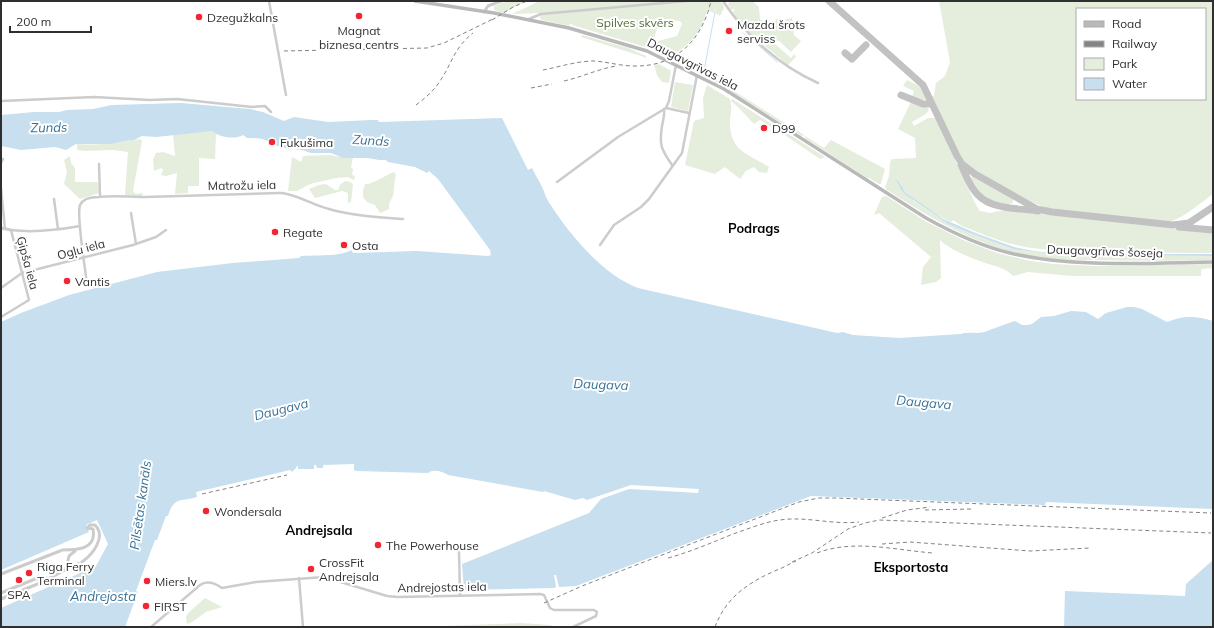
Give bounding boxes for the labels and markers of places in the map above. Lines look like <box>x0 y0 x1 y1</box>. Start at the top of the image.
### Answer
place label: Dzegužkalns <box>207 10 278 25</box>
marker: Magnat biznesa centrs <box>354 11 364 21</box>
marker: Dzegužkalns <box>194 12 204 22</box>
place label: Mazda šrots serviss <box>737 17 805 46</box>
place label: Magnat biznesa centrs <box>319 23 399 52</box>
marker: Mazda šrots serviss <box>724 26 734 36</box>
place label: D99 <box>772 121 795 136</box>
marker: D99 <box>759 123 769 133</box>
place label: Fukušima <box>280 135 333 150</box>
marker: Fukušima <box>267 137 277 147</box>
place label: Regate <box>283 225 323 240</box>
marker: Regate <box>270 227 280 237</box>
place label: Osta <box>352 238 379 253</box>
marker: Osta <box>339 240 349 250</box>
place label: Vantis <box>75 274 110 289</box>
marker: Vantis <box>62 276 72 286</box>
place label: Wondersala <box>214 504 282 519</box>
marker: Wondersala <box>201 506 211 516</box>
place label: The Powerhouse <box>386 538 479 553</box>
marker: The Powerhouse <box>373 540 383 550</box>
place label: CrossFit Andrejsala <box>319 555 379 584</box>
place label: Riga Ferry Terminal <box>37 559 95 588</box>
marker: CrossFit Andrejsala <box>306 564 316 574</box>
marker: Riga Ferry Terminal <box>24 568 34 578</box>
place label: Miers.lv <box>155 574 197 589</box>
marker: SPA <box>14 575 24 585</box>
marker: Miers.lv <box>142 576 152 586</box>
place label: SPA <box>7 587 31 602</box>
place label: FIRST <box>154 599 187 614</box>
marker: FIRST <box>141 601 151 611</box>

